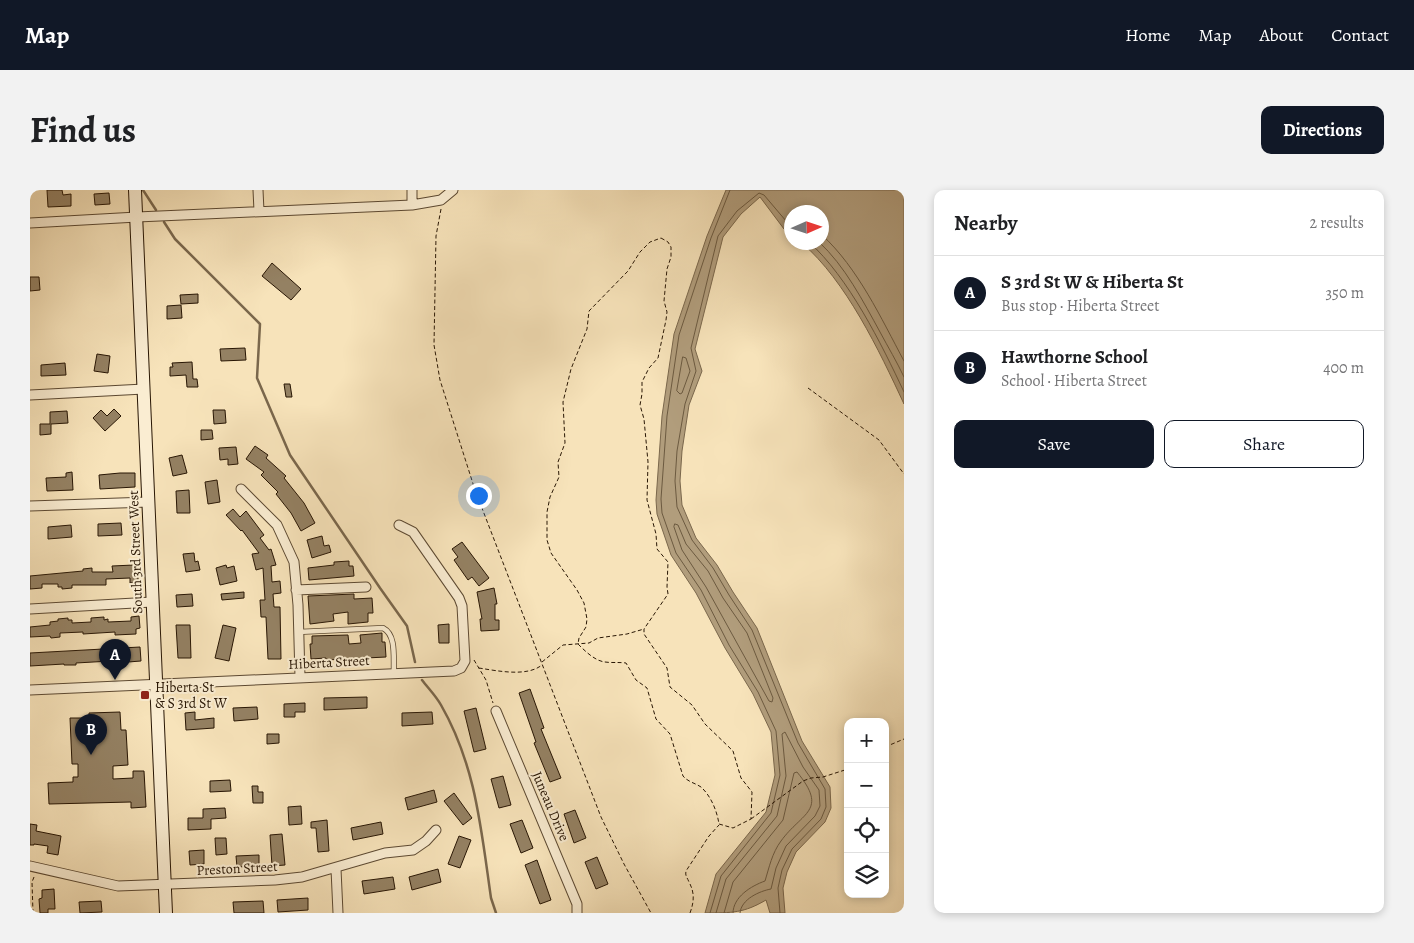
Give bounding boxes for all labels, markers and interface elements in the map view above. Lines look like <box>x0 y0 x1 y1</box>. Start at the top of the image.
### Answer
text: Map <box>25 19 69 51</box>
text: Home <box>1125 23 1170 47</box>
text: Map <box>1198 23 1231 47</box>
text: About <box>1259 23 1303 47</box>
text: Contact <box>1331 23 1389 47</box>
text: Find us <box>30 106 136 154</box>
button: Directions <box>1261 106 1384 154</box>
north arrow <box>784 205 829 250</box>
text: Nearby <box>954 209 1017 237</box>
text: 2 results <box>1309 212 1364 234</box>
text: S 3rd St W & Hiberta St <box>1001 269 1184 295</box>
text: A <box>965 282 975 304</box>
text: 350 m <box>1325 282 1364 304</box>
text: Bus stop · Hiberta Street <box>1001 295 1160 317</box>
text: Hawthorne School <box>1001 344 1148 370</box>
text: B <box>965 357 975 379</box>
text: 400 m <box>1323 357 1364 379</box>
text: School · Hiberta Street <box>1001 370 1147 392</box>
button: Save <box>954 420 1154 468</box>
button: Share <box>1164 420 1364 468</box>
your location <box>466 483 492 509</box>
street label: South 3rd Street West <box>124 490 147 614</box>
pin: A <box>99 639 131 680</box>
street label: Hiberta Street <box>288 651 371 674</box>
place label: Hiberta St & S 3rd St W <box>155 678 228 713</box>
marker: Hiberta St & S 3rd St W <box>139 689 151 701</box>
pin: B <box>75 714 107 755</box>
map controls <box>844 718 889 898</box>
button: + <box>844 718 889 763</box>
button: − <box>844 763 889 808</box>
street label: Juneau Drive <box>527 768 574 844</box>
button: locate <box>844 808 889 853</box>
button: layers <box>844 853 889 898</box>
street label: Preston Street <box>196 857 278 880</box>

